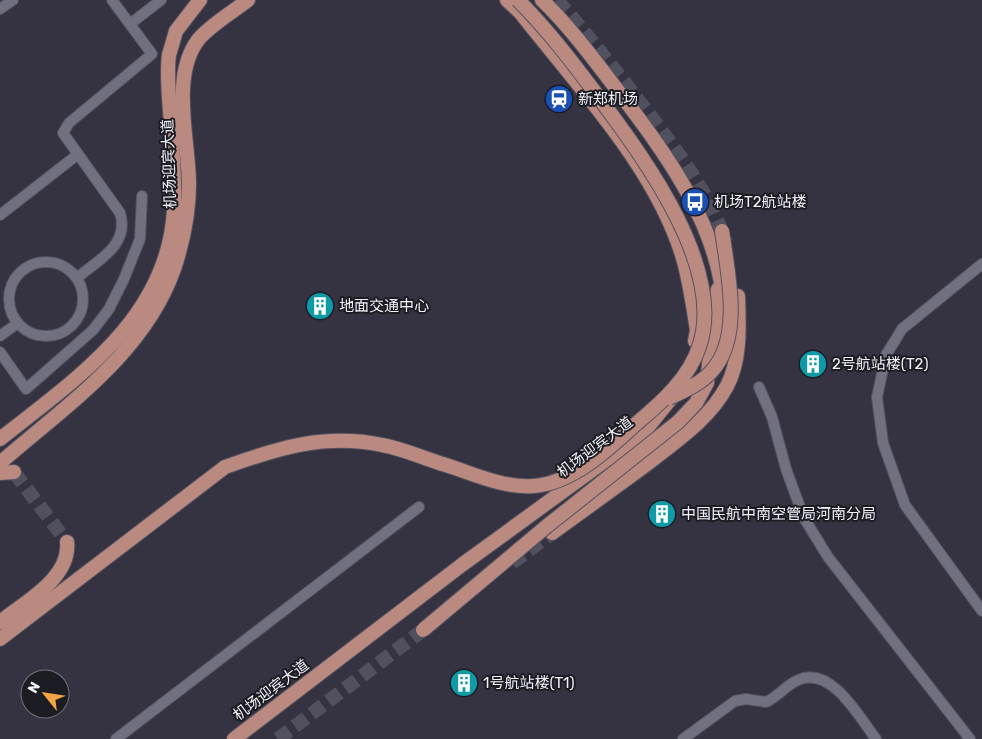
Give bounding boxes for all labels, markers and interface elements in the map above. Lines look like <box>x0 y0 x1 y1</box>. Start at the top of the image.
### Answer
station icon: 新郑机场 <box>544 84 574 114</box>
place label: 新郑机场 <box>578 90 638 108</box>
street label: 机场迎宾大道 <box>158 119 180 209</box>
bus stop icon: 机场T2航站楼 <box>680 187 710 217</box>
place label: 机场T2航站楼 <box>714 193 807 211</box>
building icon: 地面交通中心 <box>305 291 335 321</box>
place label: 地面交通中心 <box>339 297 429 315</box>
building icon: 2号航站楼(T2) <box>798 349 828 379</box>
place label: 2号航站楼(T2) <box>832 355 928 373</box>
street label: 机场迎宾大道 <box>554 413 636 481</box>
building icon: 中国民航中南空管局河南分局 <box>647 499 677 529</box>
place label: 中国民航中南空管局河南分局 <box>681 505 876 523</box>
street label: 机场迎宾大道 <box>230 656 312 724</box>
building icon: 1号航站楼(T1) <box>449 668 479 698</box>
north arrow <box>20 669 70 719</box>
place label: 1号航站楼(T1) <box>483 674 575 692</box>
text: N <box>24 679 44 696</box>

